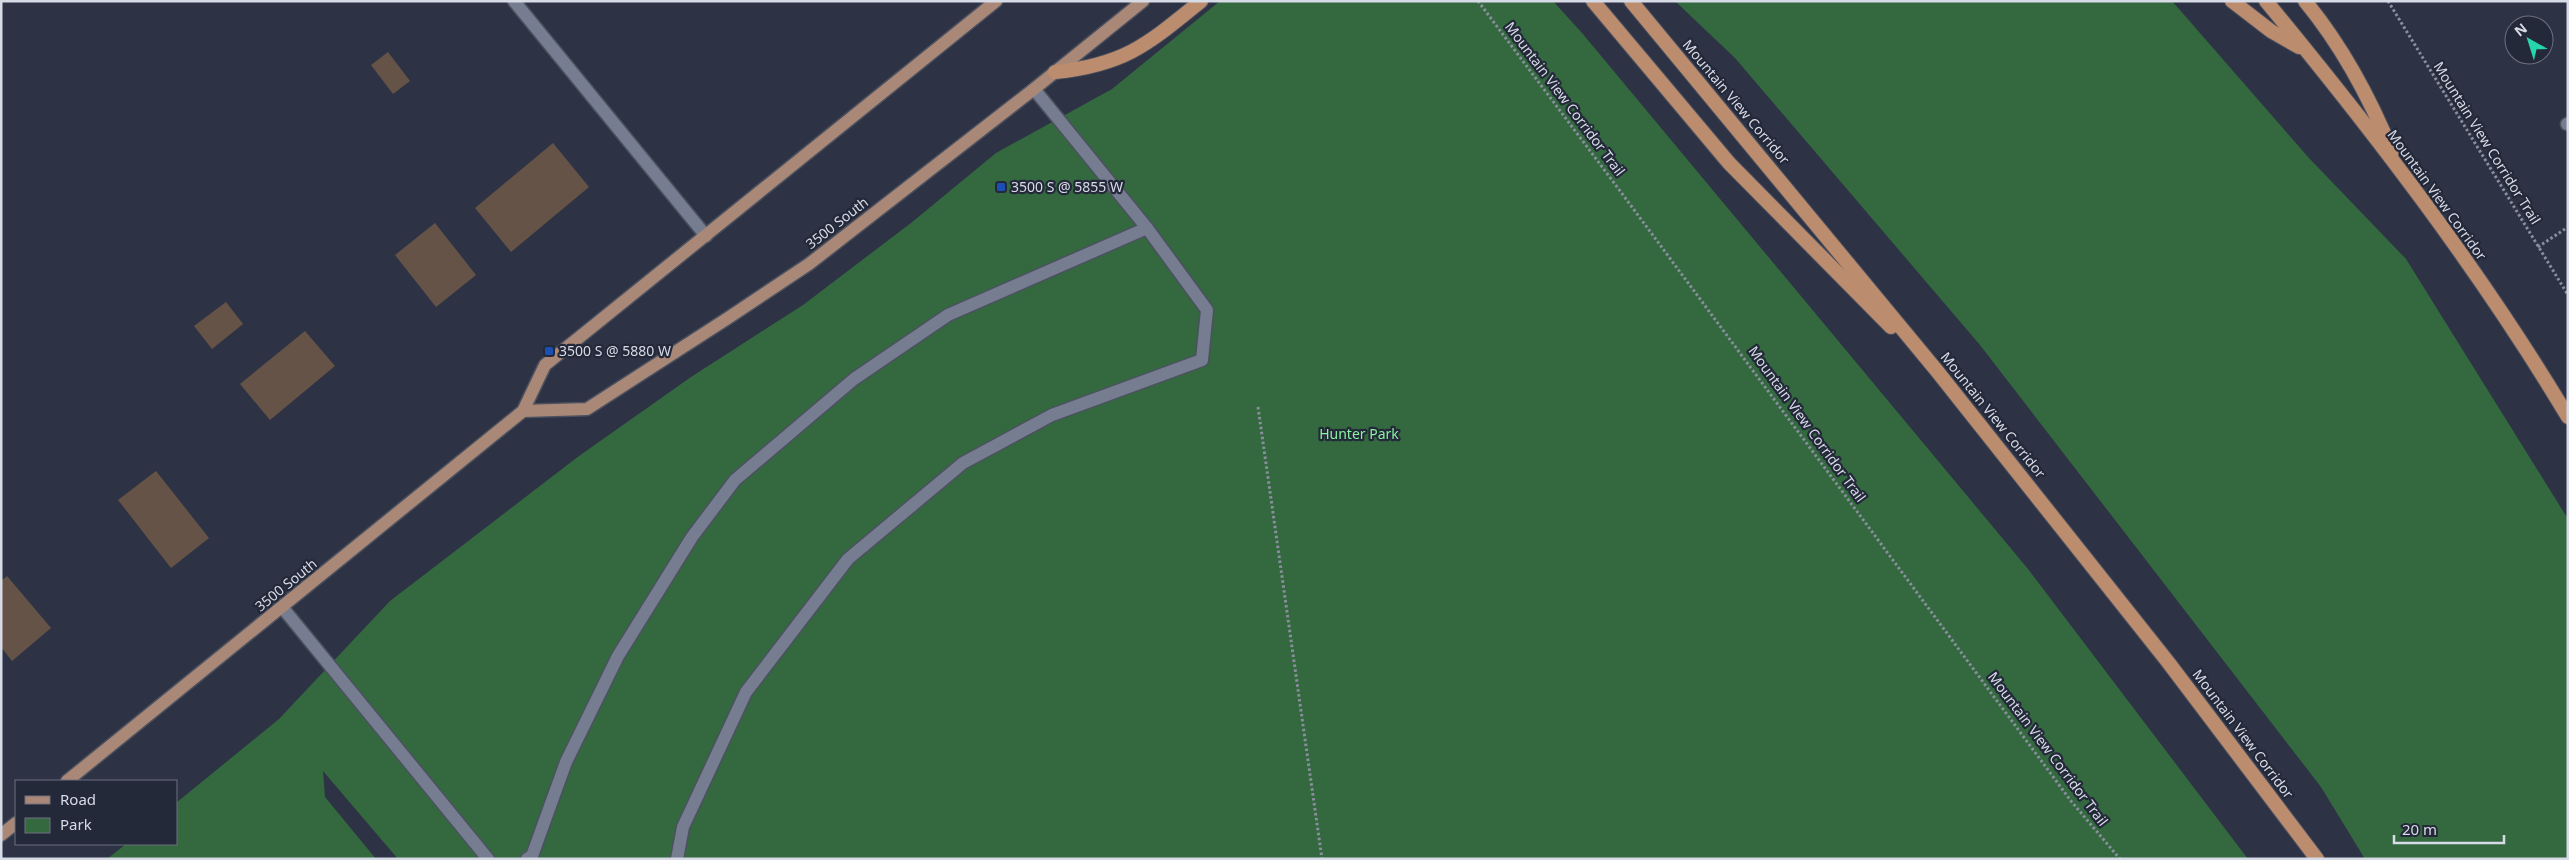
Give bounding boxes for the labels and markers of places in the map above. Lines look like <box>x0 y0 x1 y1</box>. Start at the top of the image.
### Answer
place label: 3500 S @ 5855 W <box>1011 177 1123 196</box>
marker: 3500 S @ 5855 W <box>995 181 1007 193</box>
place label: 3500 S @ 5880 W <box>559 341 671 360</box>
marker: 3500 S @ 5880 W <box>543 345 555 357</box>

